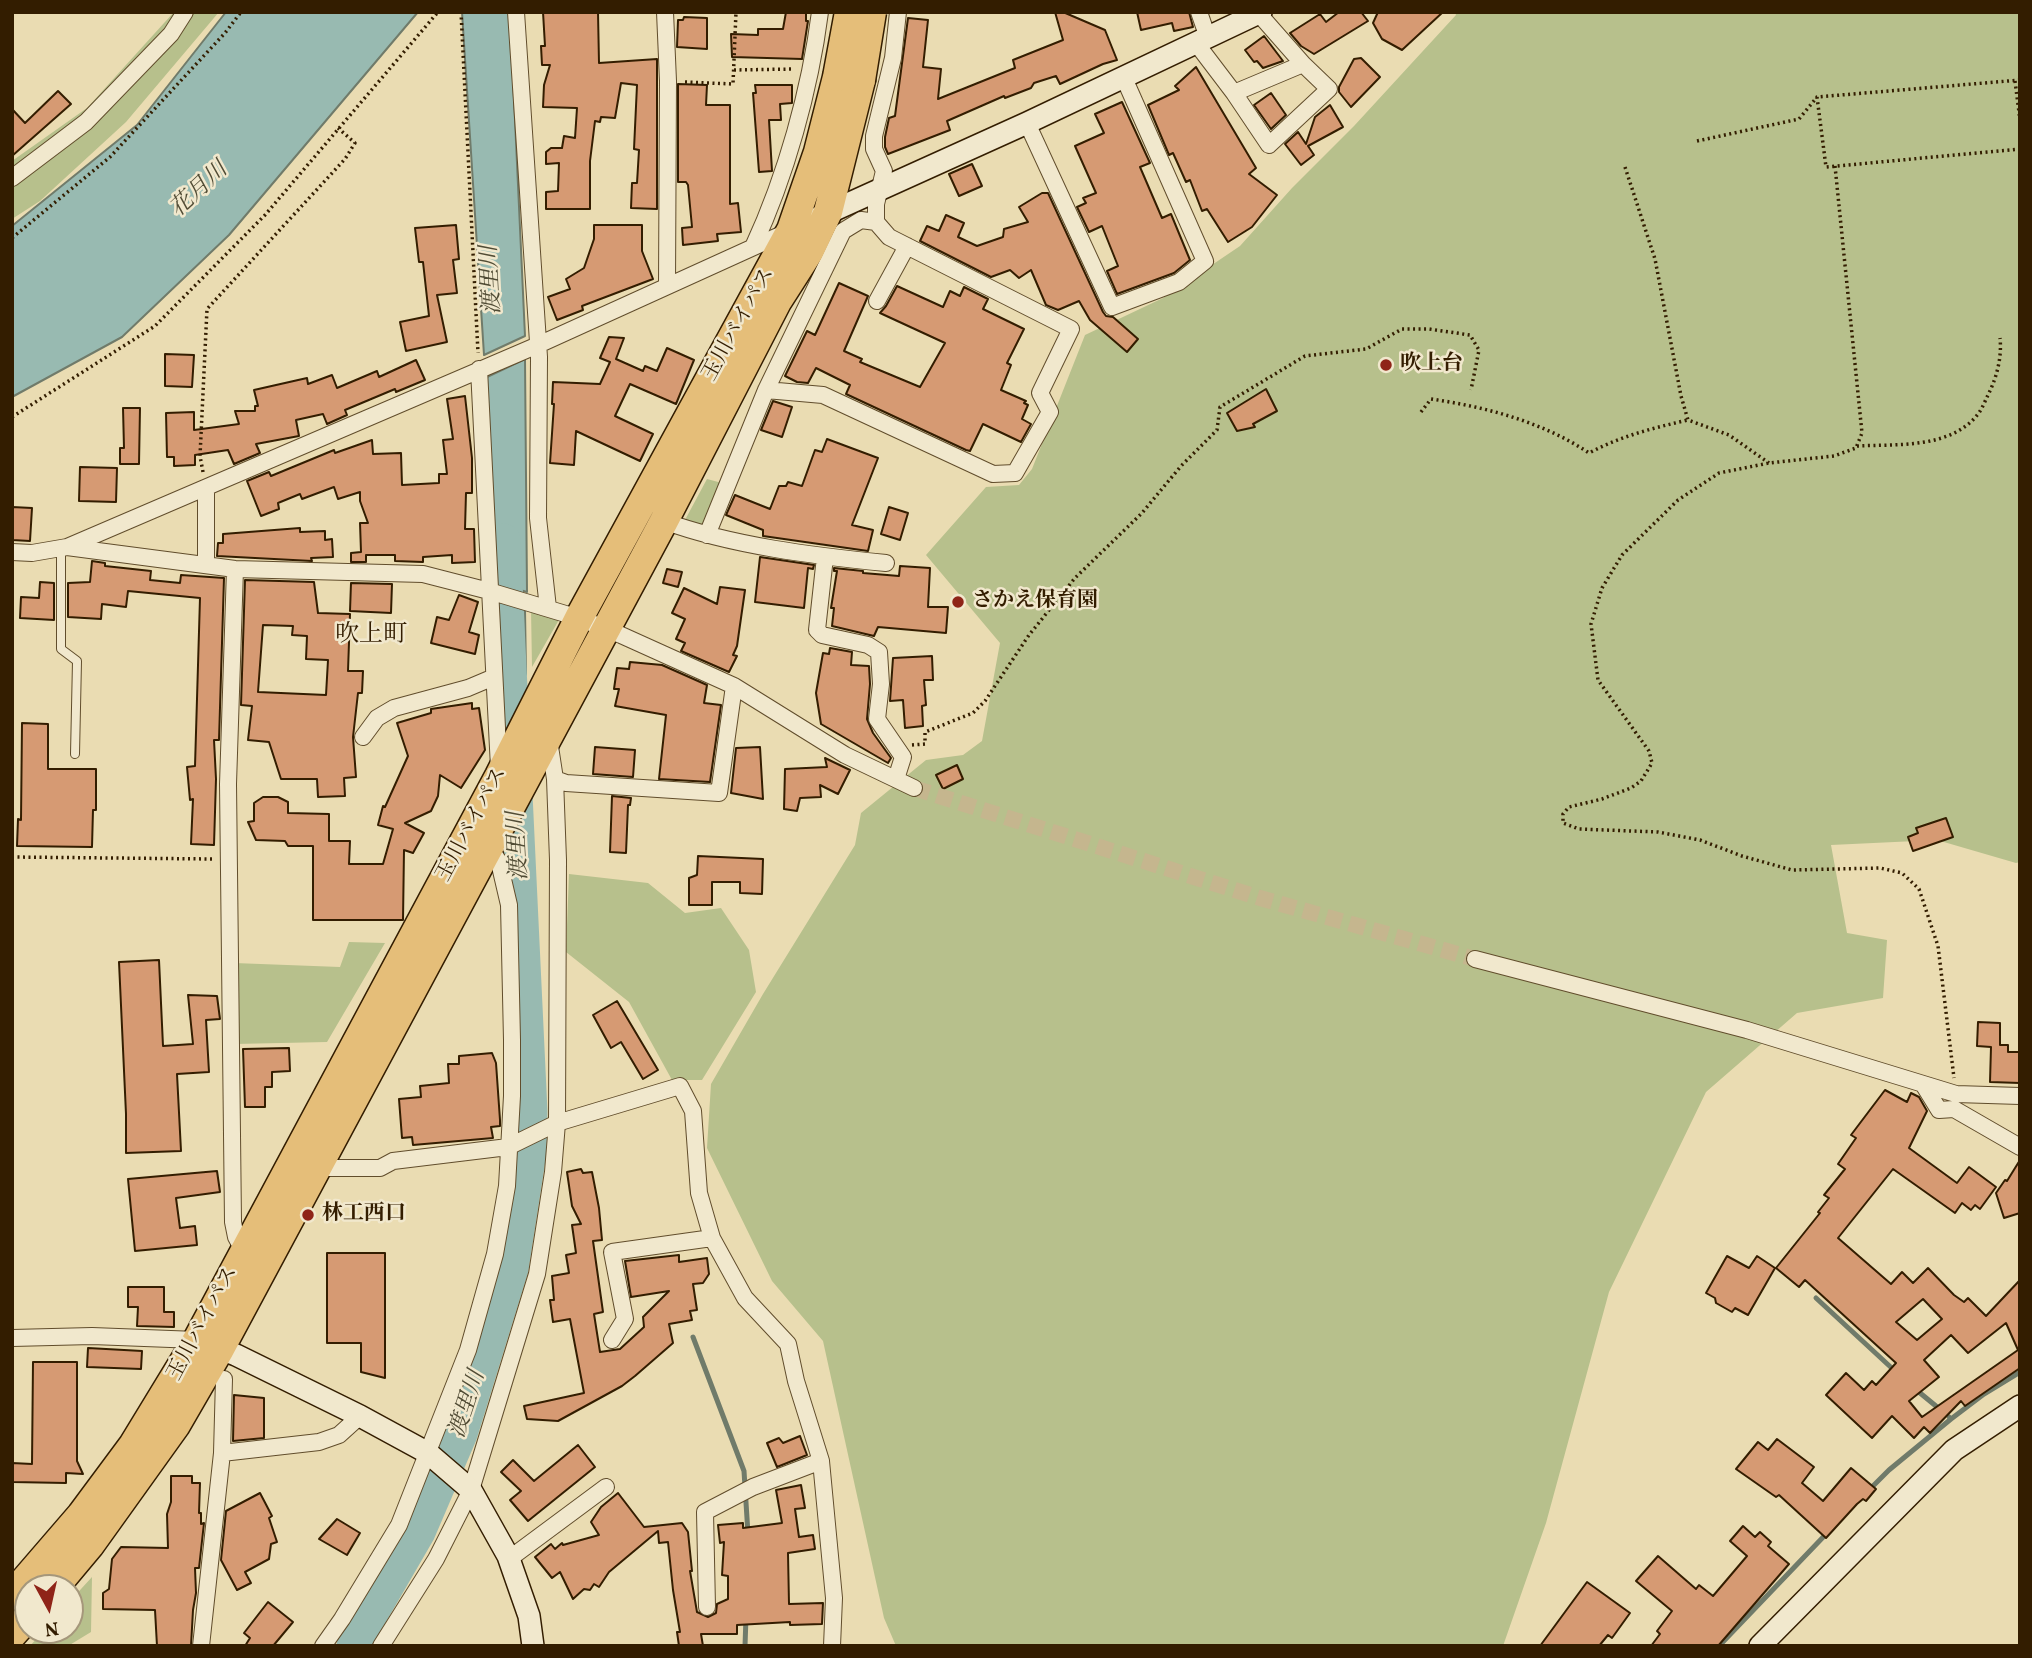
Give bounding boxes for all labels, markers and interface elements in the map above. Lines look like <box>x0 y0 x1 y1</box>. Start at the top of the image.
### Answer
water label: 花月川 <box>165 157 235 225</box>
water label: 渡里川 <box>477 245 509 315</box>
street label: 玉川バイパス <box>698 264 782 386</box>
place label: 吹上台 <box>1400 352 1463 378</box>
marker: 吹上台 <box>1378 357 1394 373</box>
place label: さかえ保育園 <box>972 589 1098 615</box>
marker: さかえ保育園 <box>950 594 966 610</box>
district label: 吹上町 <box>335 623 407 651</box>
street label: 玉川バイパス <box>432 763 514 887</box>
water label: 渡里川 <box>504 811 536 881</box>
place label: 林工西口 <box>322 1202 406 1228</box>
marker: 林工西口 <box>300 1207 316 1223</box>
street label: 玉川バイパス <box>163 1262 245 1386</box>
water label: 渡里川 <box>445 1368 493 1442</box>
north arrow <box>14 1574 84 1644</box>
text: N <box>43 1614 60 1642</box>

